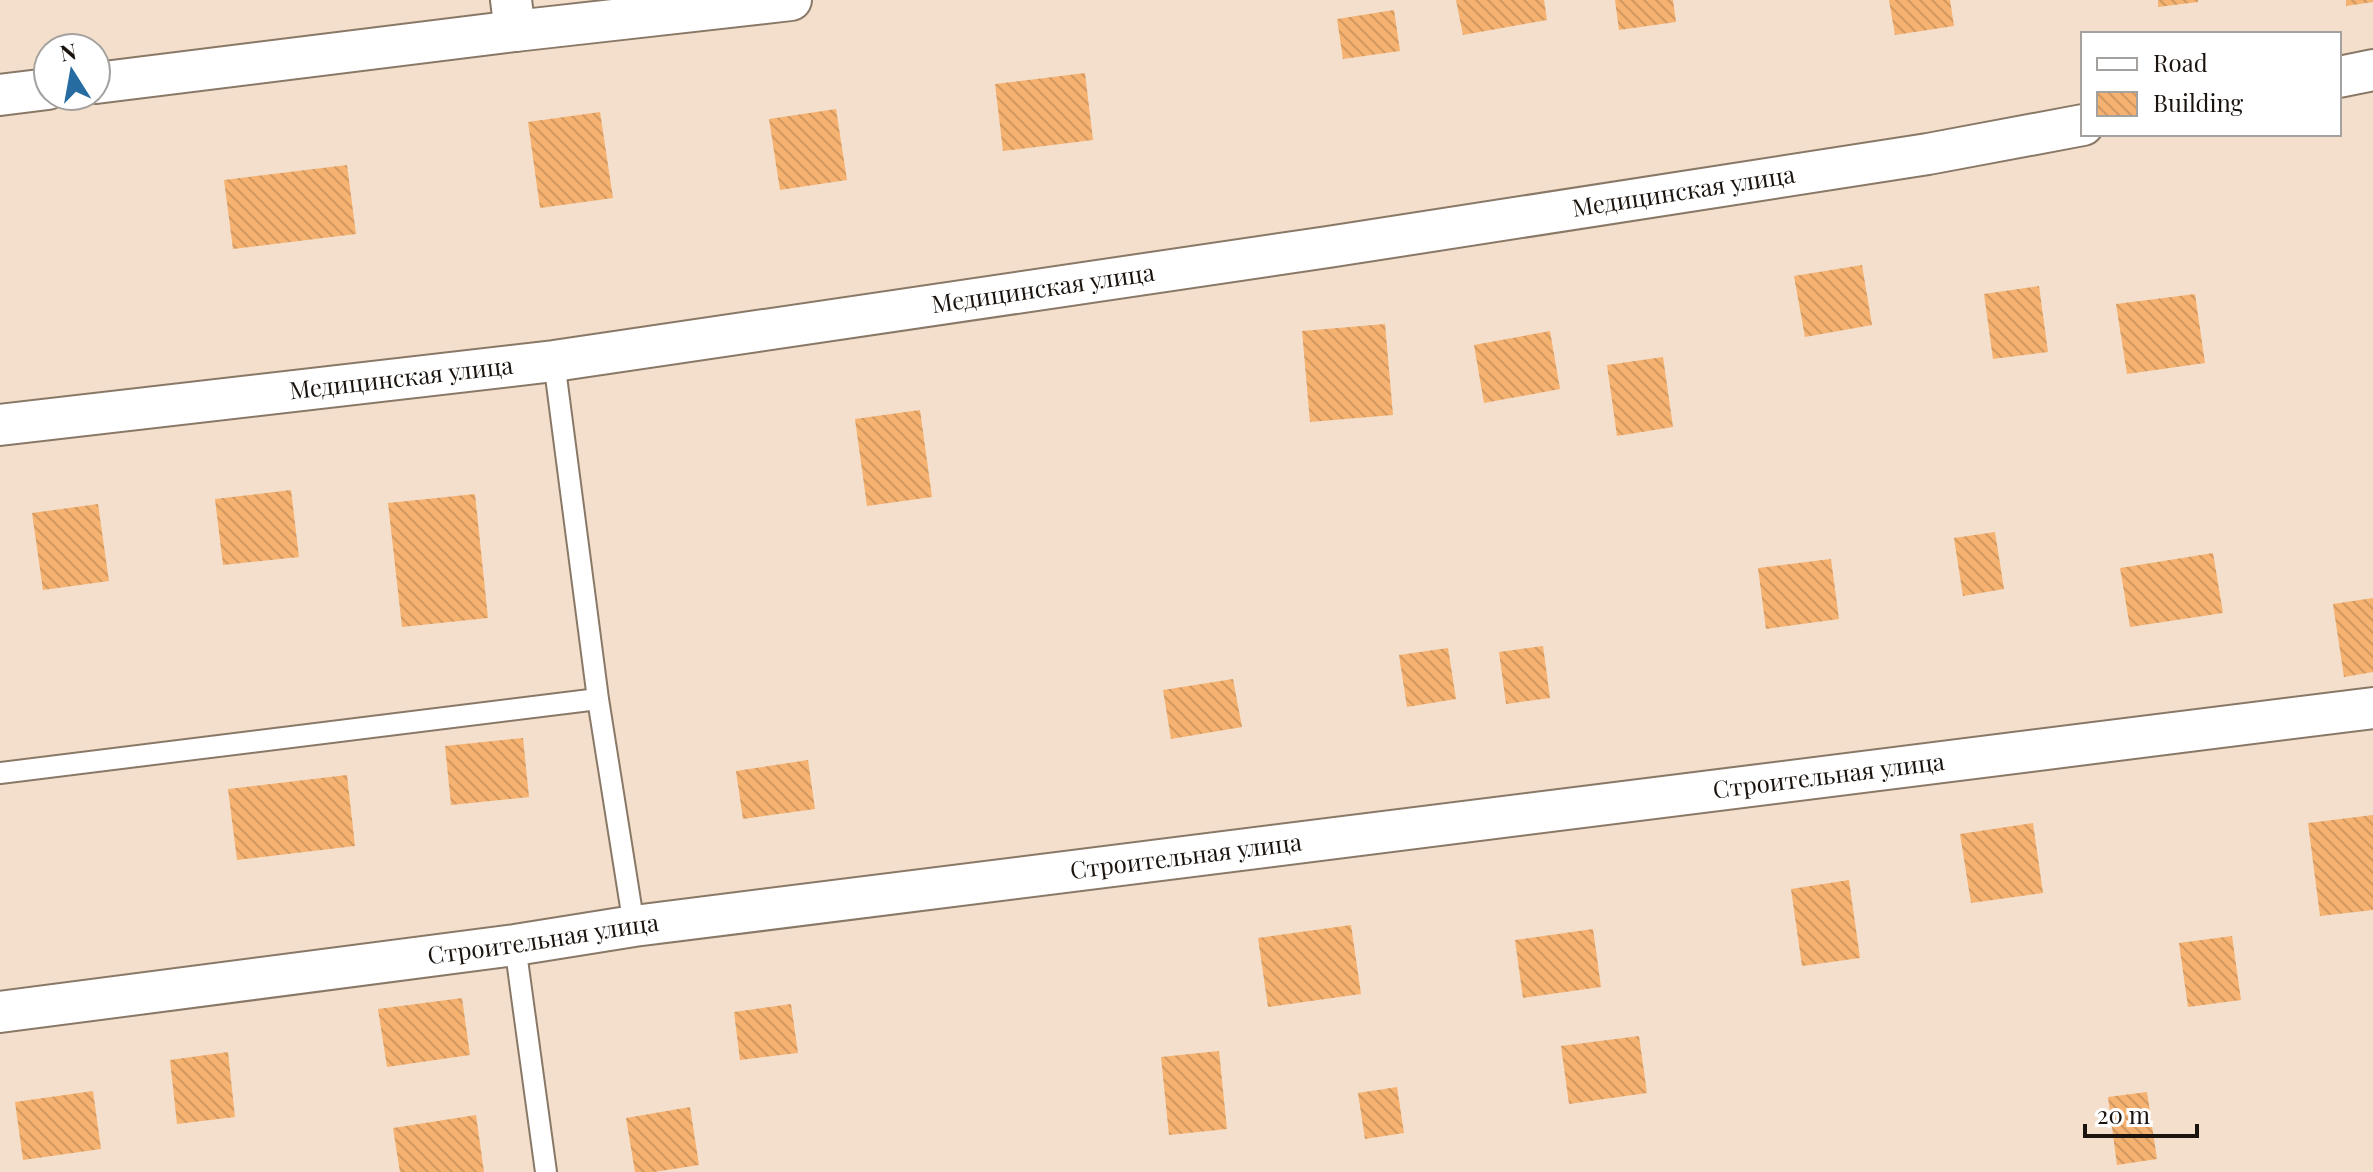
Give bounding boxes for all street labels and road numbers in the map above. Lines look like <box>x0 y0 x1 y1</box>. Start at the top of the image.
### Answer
street label: Медицинская улица <box>1570 157 1797 223</box>
street label: Медицинская улица <box>929 255 1156 319</box>
street label: Медицинская улица <box>288 348 515 405</box>
street label: Строительная улица <box>1711 744 1946 805</box>
street label: Строительная улица <box>1068 824 1303 885</box>
street label: Строительная улица <box>425 905 660 970</box>

